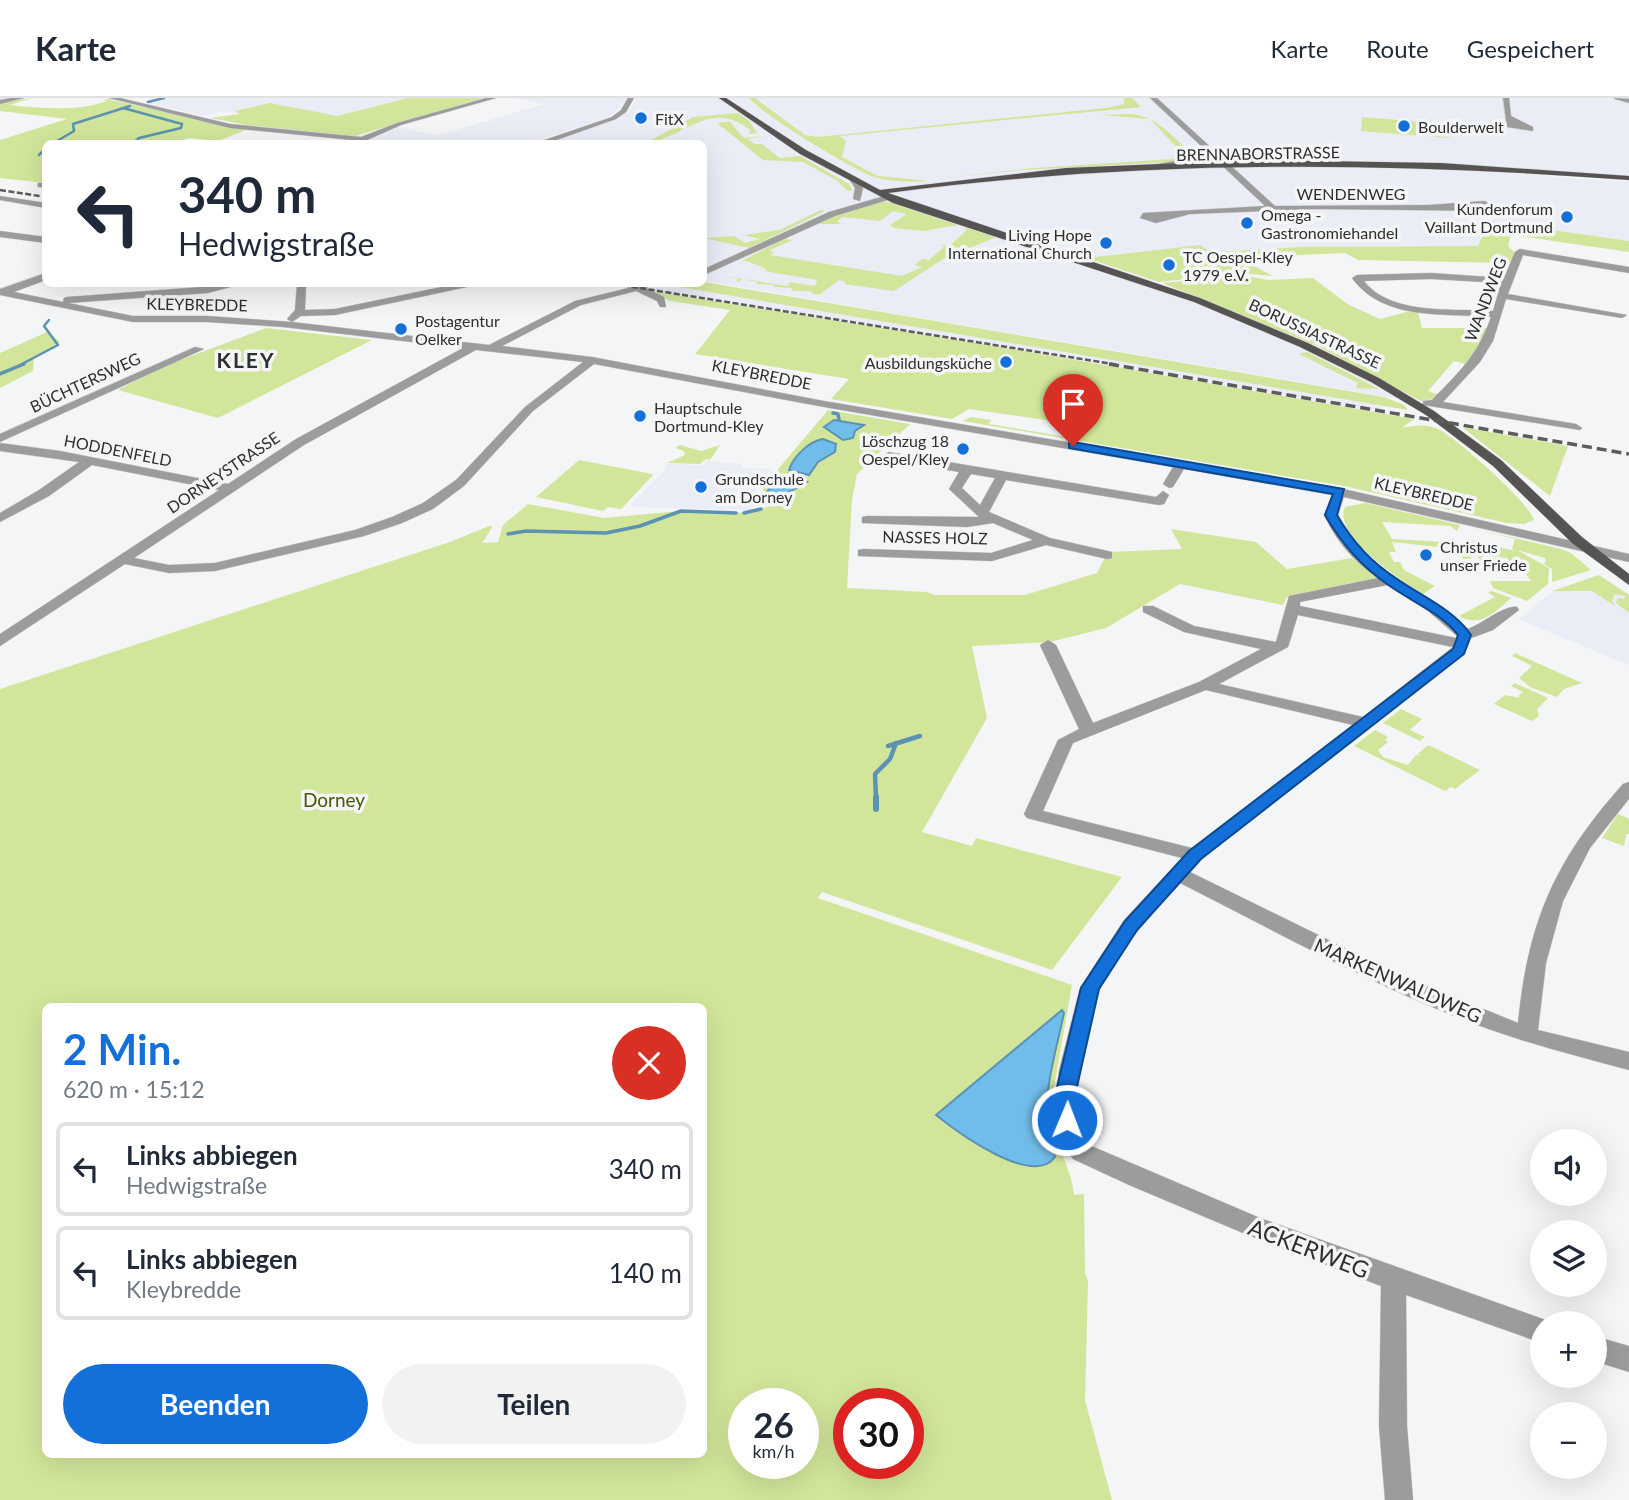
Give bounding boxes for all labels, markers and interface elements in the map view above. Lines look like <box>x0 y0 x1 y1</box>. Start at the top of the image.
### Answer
text: Karte <box>35 28 116 68</box>
text: Karte <box>1271 34 1328 63</box>
text: Route <box>1366 34 1429 63</box>
text: Gespeichert <box>1467 34 1594 63</box>
place label: FitX <box>655 109 685 128</box>
marker: FitX <box>633 110 649 126</box>
place label: Boulderwelt <box>1418 117 1504 136</box>
marker: Boulderwelt <box>1396 118 1412 134</box>
street label: BRENNABORSTRASSE <box>1176 142 1340 164</box>
text: 340 m <box>178 165 316 223</box>
icon: left <box>63 168 154 259</box>
street label: WENDENWEG <box>1297 184 1405 203</box>
place label: Kundenforum Vaillant Dortmund <box>1425 199 1553 236</box>
place label: Omega - Gastronomiehandel <box>1261 205 1398 242</box>
marker: Kundenforum Vaillant Dortmund <box>1559 209 1575 225</box>
marker: Omega - Gastronomiehandel <box>1239 215 1255 231</box>
text: Hedwigstraße <box>178 224 374 263</box>
place label: Living Hope International Church <box>948 225 1092 262</box>
marker: Living Hope International Church <box>1098 235 1114 251</box>
place label: TC Oespel-Kley 1979 e.V. <box>1183 247 1294 284</box>
street label: WANDWEG <box>1460 254 1510 344</box>
marker: TC Oespel-Kley 1979 e.V. <box>1161 257 1177 273</box>
street label: KLEYBREDDE <box>146 294 248 314</box>
street label: BORUSSIASTRASSE <box>1246 294 1384 372</box>
place label: Postagentur Oelker <box>415 311 500 348</box>
marker: Postagentur Oelker <box>393 321 409 337</box>
district label: KLEY <box>217 347 276 372</box>
street label: BÜCHTERSWEG <box>27 348 143 416</box>
place label: Ausbildungsküche <box>865 353 992 372</box>
marker: Ausbildungsküche <box>998 354 1014 370</box>
street label: KLEYBREDDE <box>711 355 813 393</box>
pin <box>1043 374 1103 446</box>
icon: arrive <box>1054 385 1092 423</box>
place label: Hauptschule Dortmund-Kley <box>654 398 764 435</box>
marker: Hauptschule Dortmund-Kley <box>632 408 648 424</box>
street label: DORNEYSTRASSE <box>163 427 283 517</box>
street label: HODDENFELD <box>62 430 174 470</box>
place label: Löschzug 18 Oespel/Kley <box>862 431 950 468</box>
marker: Löschzug 18 Oespel/Kley <box>955 441 971 457</box>
place label: Grundschule am Dorney <box>715 469 804 506</box>
street label: KLEYBREDDE <box>1373 472 1475 514</box>
marker: Grundschule am Dorney <box>693 479 709 495</box>
street label: NASSES HOLZ <box>882 527 988 547</box>
place label: Christus unser Friede <box>1440 537 1527 574</box>
marker: Christus unser Friede <box>1418 547 1434 563</box>
park label: Dorney <box>303 788 365 811</box>
street label: MARKENWALDWEG <box>1311 933 1485 1027</box>
text: 2 Min. <box>63 1024 181 1074</box>
button: close <box>612 1026 686 1100</box>
text: 620 m · 15:12 <box>63 1075 205 1103</box>
position arrow <box>1030 1083 1104 1157</box>
map controls <box>1530 1129 1607 1479</box>
button: sound <box>1530 1129 1607 1206</box>
text: Links abbiegen <box>126 1139 298 1171</box>
icon: left <box>67 1150 105 1188</box>
text: 340 m <box>609 1153 682 1185</box>
text: Hedwigstraße <box>126 1171 267 1199</box>
street label: ACKERWEG <box>1245 1212 1373 1284</box>
button: layers <box>1530 1220 1607 1297</box>
text: Links abbiegen <box>126 1243 298 1275</box>
icon: left <box>67 1254 105 1292</box>
text: 140 m <box>609 1257 682 1289</box>
text: Kleybredde <box>126 1275 241 1303</box>
button: + <box>1530 1311 1607 1388</box>
button: Beenden <box>63 1364 368 1444</box>
button: Teilen <box>382 1364 686 1444</box>
speed limit sign: 30 <box>833 1388 924 1479</box>
button: − <box>1530 1402 1607 1479</box>
text: 26 <box>753 1403 794 1445</box>
text: km/h <box>752 1440 795 1462</box>

